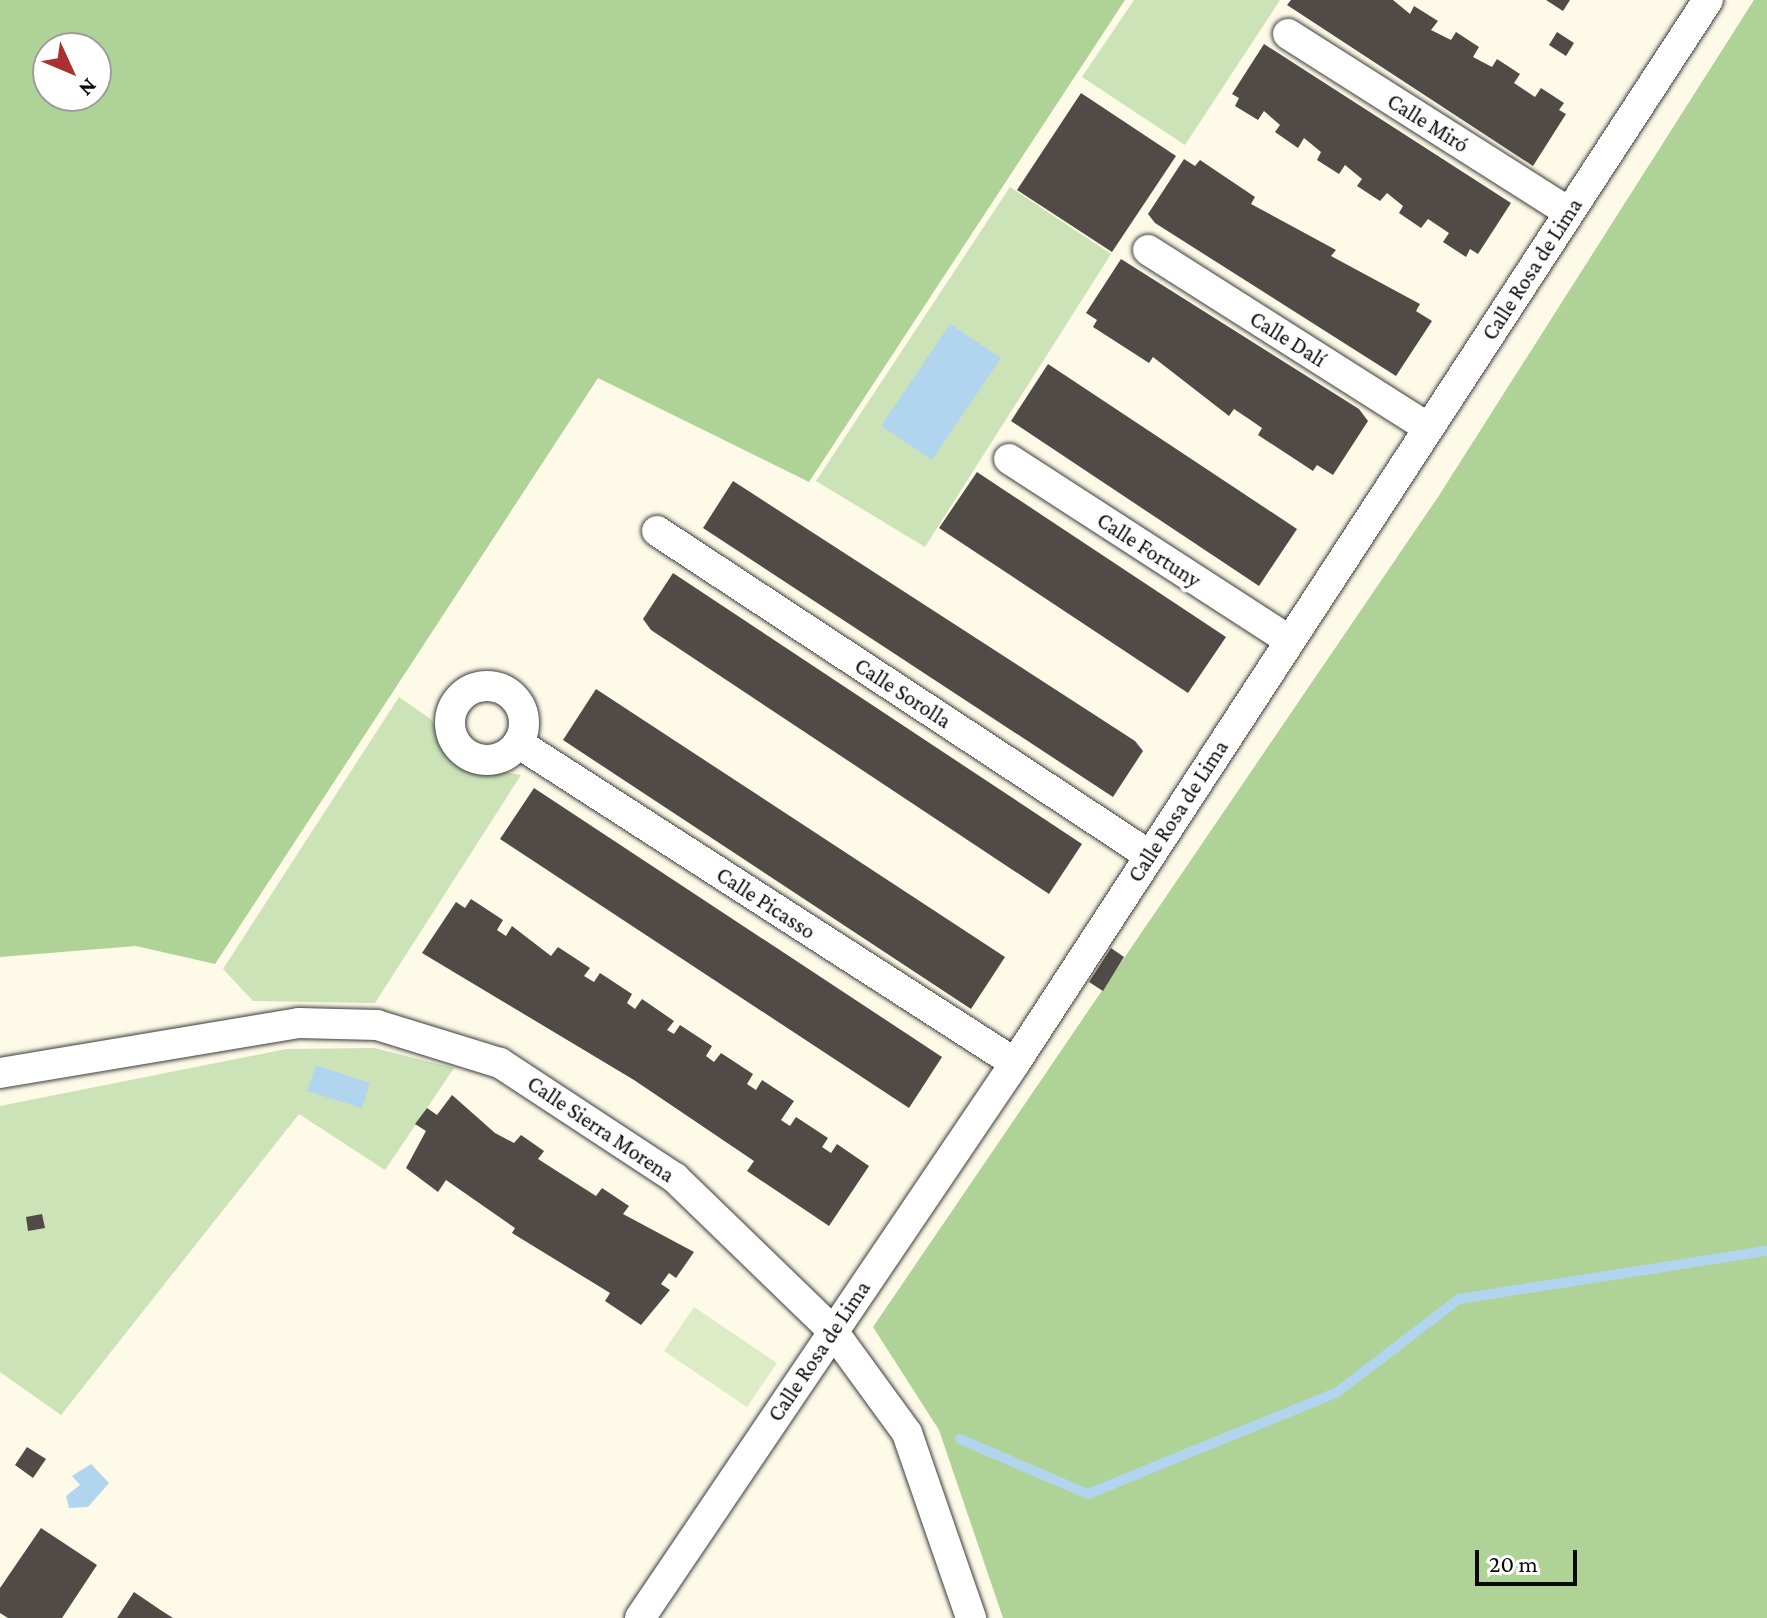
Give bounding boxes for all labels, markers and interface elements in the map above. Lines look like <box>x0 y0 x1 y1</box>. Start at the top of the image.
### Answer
north arrow <box>32 32 112 112</box>
text: N <box>74 74 102 102</box>
street label: Calle Miró <box>1383 88 1473 158</box>
street label: Calle Rosa de Lima <box>1476 193 1588 345</box>
street label: Calle Dalí <box>1245 305 1331 373</box>
street label: Calle Fortuny <box>1092 507 1206 593</box>
street label: Calle Sorolla <box>850 652 956 734</box>
street label: Calle Rosa de Lima <box>1122 735 1234 887</box>
street label: Calle Picasso <box>712 861 820 945</box>
street label: Calle Sierra Morena <box>522 1070 680 1188</box>
street label: Calle Rosa de Lima <box>762 1276 876 1426</box>
scale bar <box>1479 1534 1581 1584</box>
text: 20 m <box>1489 1550 1538 1577</box>

